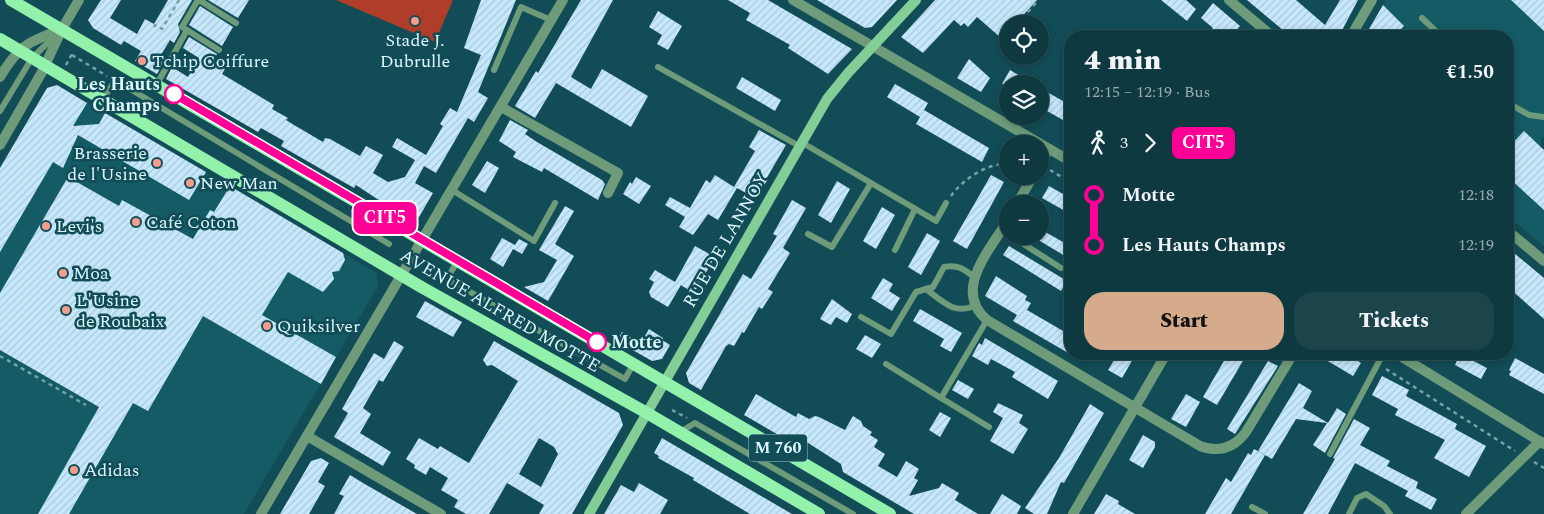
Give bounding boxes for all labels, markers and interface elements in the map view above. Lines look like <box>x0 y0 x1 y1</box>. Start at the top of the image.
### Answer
marker: Stade J. Dubrulle <box>409 15 421 27</box>
map controls <box>999 15 1049 245</box>
button: locate <box>999 15 1049 65</box>
place label: Stade J. Dubrulle <box>380 27 450 75</box>
text: 4 min <box>1084 39 1161 82</box>
place label: Tchip Coiffure <box>152 48 269 75</box>
marker: Tchip Coiffure <box>136 55 148 67</box>
text: €1.50 <box>1446 58 1494 87</box>
place label: Les Hauts Champs <box>77 71 160 119</box>
button: layers <box>999 75 1049 125</box>
text: 12:15 – 12:19 · Bus <box>1084 80 1210 104</box>
marker: Les Hauts Champs <box>164 84 184 104</box>
icon: walk <box>1084 129 1112 157</box>
icon: forward <box>1136 129 1164 157</box>
text: CIT5 <box>1182 129 1225 156</box>
text: 3 <box>1120 131 1128 155</box>
button: + <box>999 135 1049 185</box>
place label: Brasserie de l'Usine <box>67 140 147 188</box>
marker: Brasserie de l'Usine <box>151 157 163 169</box>
street label: RUE DE LANNOY <box>676 167 776 313</box>
place label: New Man <box>200 170 278 197</box>
marker: New Man <box>184 177 196 189</box>
text: Motte <box>1122 181 1175 210</box>
text: 12:18 <box>1458 183 1494 207</box>
button: − <box>999 195 1049 245</box>
line badge: CIT5 <box>350 202 420 234</box>
text: CIT5 <box>364 204 406 231</box>
place label: Café Coton <box>146 209 236 236</box>
place label: Levi's <box>56 213 103 240</box>
marker: Café Coton <box>130 216 142 228</box>
marker: Levi's <box>40 220 52 232</box>
text: Les Hauts Champs <box>1122 231 1286 260</box>
text: 12:19 <box>1458 233 1494 257</box>
street label: AVENUE ALFRED MOTTE <box>395 242 605 380</box>
place label: Moa <box>73 260 109 287</box>
marker: Moa <box>57 267 69 279</box>
place label: L'Usine de Roubaix <box>76 287 165 335</box>
button: Start <box>1084 292 1284 350</box>
button: Tickets <box>1294 292 1494 350</box>
marker: L'Usine de Roubaix <box>60 304 72 316</box>
place label: Quiksilver <box>277 313 360 340</box>
marker: Quiksilver <box>261 320 273 332</box>
place label: Motte <box>611 329 662 356</box>
marker: Motte <box>587 332 607 352</box>
road number: M 760 <box>749 434 807 462</box>
place label: Adidas <box>84 457 139 484</box>
marker: Adidas <box>68 464 80 476</box>

